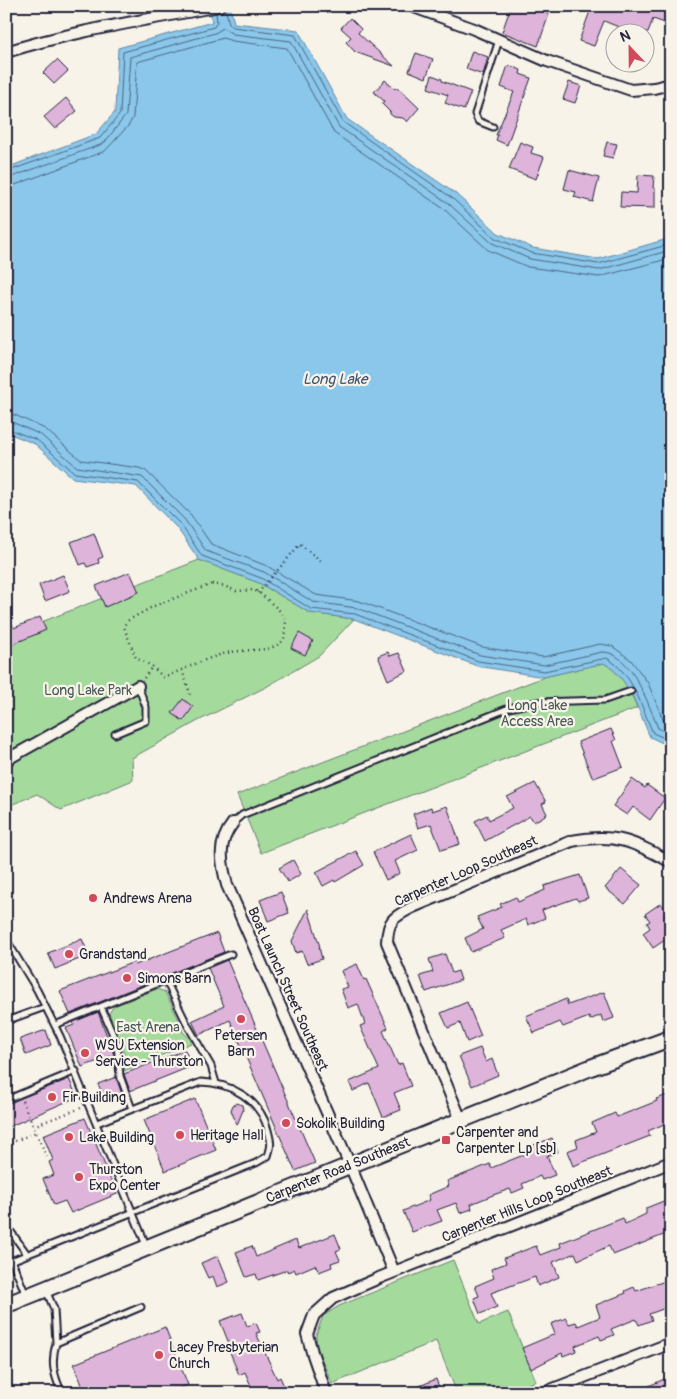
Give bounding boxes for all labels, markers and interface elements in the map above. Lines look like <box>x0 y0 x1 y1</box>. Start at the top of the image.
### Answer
north arrow <box>604 22 654 72</box>
text: N <box>618 27 633 46</box>
water label: Long Lake <box>303 370 369 389</box>
park label: Long Lake Park <box>44 682 132 699</box>
park label: Long Lake Access Area <box>501 697 573 730</box>
street label: Carpenter Loop Southeast <box>392 832 540 910</box>
place label: Andrews Arena <box>103 890 192 907</box>
marker: Andrews Arena <box>87 892 99 904</box>
street label: Boat Launch Street Southeast <box>244 905 332 1074</box>
place label: Grandstand <box>79 946 147 963</box>
marker: Grandstand <box>63 948 75 960</box>
place label: Simons Barn <box>137 970 211 987</box>
marker: Simons Barn <box>121 972 133 984</box>
marker: Petersen Barn <box>235 1013 247 1025</box>
park label: East Arena <box>116 1019 180 1036</box>
place label: Petersen Barn <box>215 1027 268 1060</box>
place label: WSU Extension Service - Thurston <box>95 1037 204 1070</box>
marker: WSU Extension Service - Thurston <box>79 1047 91 1059</box>
place label: Fir Building <box>62 1089 126 1106</box>
marker: Fir Building <box>46 1091 58 1103</box>
place label: Sokolik Building <box>296 1115 385 1132</box>
marker: Sokolik Building <box>280 1117 292 1129</box>
place label: Carpenter and Carpenter Lp [sb] <box>456 1124 557 1157</box>
place label: Heritage Hall <box>190 1127 264 1144</box>
place label: Lake Building <box>79 1129 154 1146</box>
marker: Heritage Hall <box>174 1129 186 1141</box>
marker: Lake Building <box>63 1131 75 1143</box>
street label: Carpenter Road Southeast <box>263 1133 413 1207</box>
marker: Carpenter and Carpenter Lp [sb] <box>440 1134 452 1146</box>
place label: Thurston Expo Center <box>89 1161 160 1194</box>
street label: Carpenter Hills Loop Southeast <box>439 1162 615 1246</box>
marker: Thurston Expo Center <box>73 1171 85 1183</box>
place label: Lacey Presbyterian Church <box>169 1339 279 1372</box>
marker: Lacey Presbyterian Church <box>153 1349 165 1361</box>

